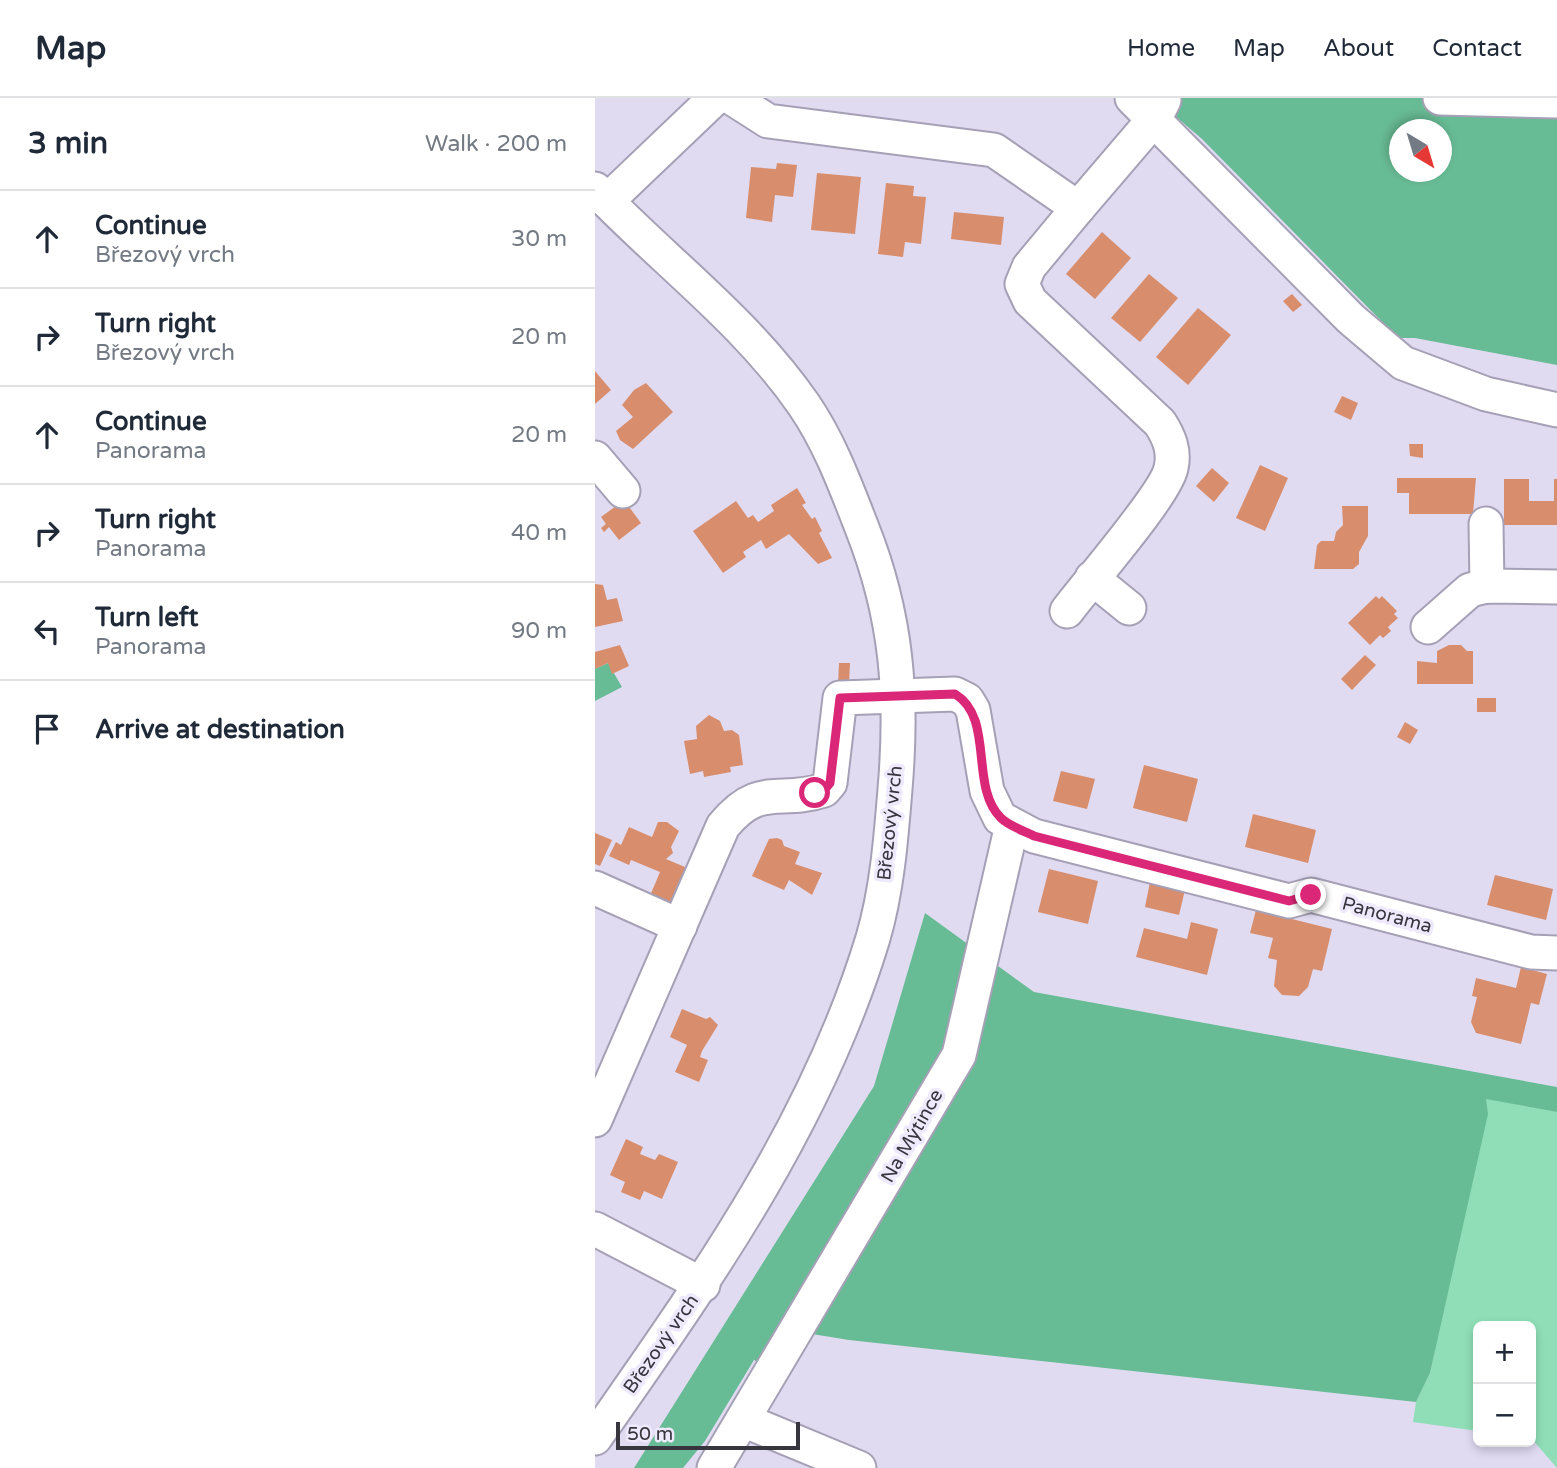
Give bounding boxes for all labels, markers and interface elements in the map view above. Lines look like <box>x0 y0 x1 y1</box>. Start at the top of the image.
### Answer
text: Map <box>35 29 106 68</box>
text: Home <box>1127 34 1195 63</box>
text: Map <box>1233 34 1285 63</box>
text: About <box>1323 34 1394 63</box>
text: Contact <box>1432 34 1522 63</box>
north arrow <box>1389 119 1452 182</box>
text: 3 min <box>28 125 108 162</box>
text: Walk · 200 m <box>425 130 567 158</box>
text: Continue <box>95 210 207 241</box>
icon: ahead <box>28 220 66 258</box>
text: 30 m <box>511 225 567 253</box>
text: Březový vrch <box>95 241 235 269</box>
text: Turn right <box>95 308 216 339</box>
icon: right <box>28 318 66 356</box>
text: 20 m <box>511 323 567 351</box>
text: Březový vrch <box>95 339 235 367</box>
text: Continue <box>95 406 207 437</box>
icon: ahead <box>28 416 66 454</box>
text: 20 m <box>511 421 567 449</box>
text: Panorama <box>95 437 207 465</box>
text: Turn right <box>95 504 216 535</box>
icon: right <box>28 514 66 552</box>
text: 40 m <box>511 519 567 547</box>
text: Panorama <box>95 535 207 563</box>
text: Turn left <box>95 602 198 633</box>
icon: left <box>28 612 66 650</box>
text: 90 m <box>511 617 567 645</box>
text: Panorama <box>95 633 207 661</box>
icon: arrive <box>28 710 66 748</box>
text: Arrive at destination <box>95 714 345 745</box>
street label: Březový vrch <box>873 764 907 882</box>
route start <box>799 777 830 808</box>
route end <box>1295 879 1326 910</box>
street label: Panorama <box>1340 892 1434 938</box>
street label: Na Mýtince <box>876 1085 948 1187</box>
street label: Březový vrch <box>619 1290 703 1398</box>
map controls <box>1473 1321 1536 1447</box>
button: + <box>1473 1321 1536 1384</box>
button: − <box>1473 1384 1536 1447</box>
scale bar <box>616 1419 800 1451</box>
text: 50 m <box>627 1423 673 1445</box>

